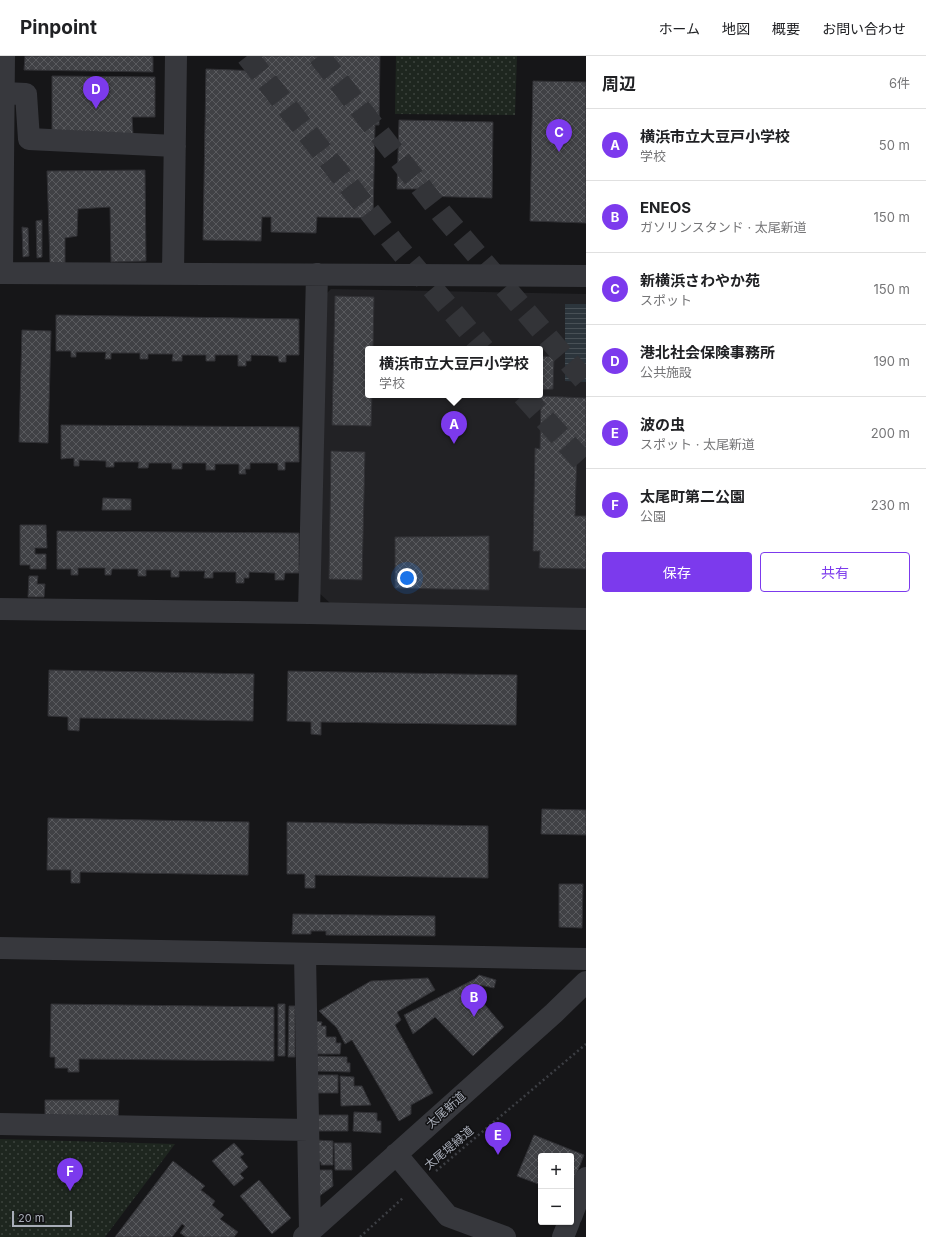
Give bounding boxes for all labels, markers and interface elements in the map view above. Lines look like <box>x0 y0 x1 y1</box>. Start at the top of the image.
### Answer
text: Pinpoint <box>20 16 97 39</box>
text: ホーム <box>658 20 700 37</box>
text: 地図 <box>722 20 750 37</box>
text: 概要 <box>772 20 800 37</box>
text: お問い合わせ <box>822 20 906 37</box>
text: 周辺 <box>602 74 636 94</box>
text: 6件 <box>889 75 910 91</box>
pin: D <box>83 76 109 109</box>
pin: C <box>546 119 572 152</box>
text: 横浜市立大豆戸小学校 <box>640 127 790 146</box>
text: A <box>610 137 620 153</box>
text: 50 m <box>879 137 910 153</box>
text: 学校 <box>640 148 666 164</box>
text: ENEOS <box>640 198 691 217</box>
text: B <box>611 209 619 225</box>
text: 150 m <box>874 209 910 225</box>
text: ガソリンスタンド · 太尾新道 <box>640 219 807 235</box>
text: 新横浜さわやか苑 <box>640 271 760 290</box>
text: C <box>610 281 620 297</box>
text: 150 m <box>874 281 910 297</box>
text: スポット <box>640 292 692 308</box>
text: 港北社会保険事務所 <box>640 343 775 362</box>
popup <box>365 346 543 398</box>
text: D <box>610 353 620 369</box>
text: 190 m <box>873 353 910 369</box>
text: 横浜市立大豆戸小学校 <box>379 354 529 373</box>
text: 公共施設 <box>640 364 692 380</box>
text: 学校 <box>379 375 405 391</box>
pin: A <box>441 411 467 444</box>
text: 波の虫 <box>640 415 685 434</box>
text: E <box>611 425 619 441</box>
text: 200 m <box>871 425 910 441</box>
text: スポット · 太尾新道 <box>640 436 755 452</box>
text: 太尾町第二公園 <box>640 487 745 506</box>
text: F <box>611 497 619 513</box>
text: 230 m <box>871 497 910 513</box>
text: 公園 <box>640 508 666 524</box>
button: 保存 <box>602 552 752 592</box>
button: 共有 <box>760 552 910 592</box>
your location <box>397 568 417 588</box>
pin: B <box>461 984 487 1017</box>
street label: 太尾新道 <box>423 1088 469 1131</box>
pin: E <box>485 1122 511 1155</box>
street label: 太尾堤緑道 <box>421 1123 476 1173</box>
map controls <box>538 1153 574 1225</box>
button: + <box>538 1153 574 1189</box>
pin: F <box>57 1158 83 1191</box>
button: − <box>538 1189 574 1225</box>
scale bar <box>12 1209 72 1228</box>
text: 20 m <box>18 1211 44 1225</box>

